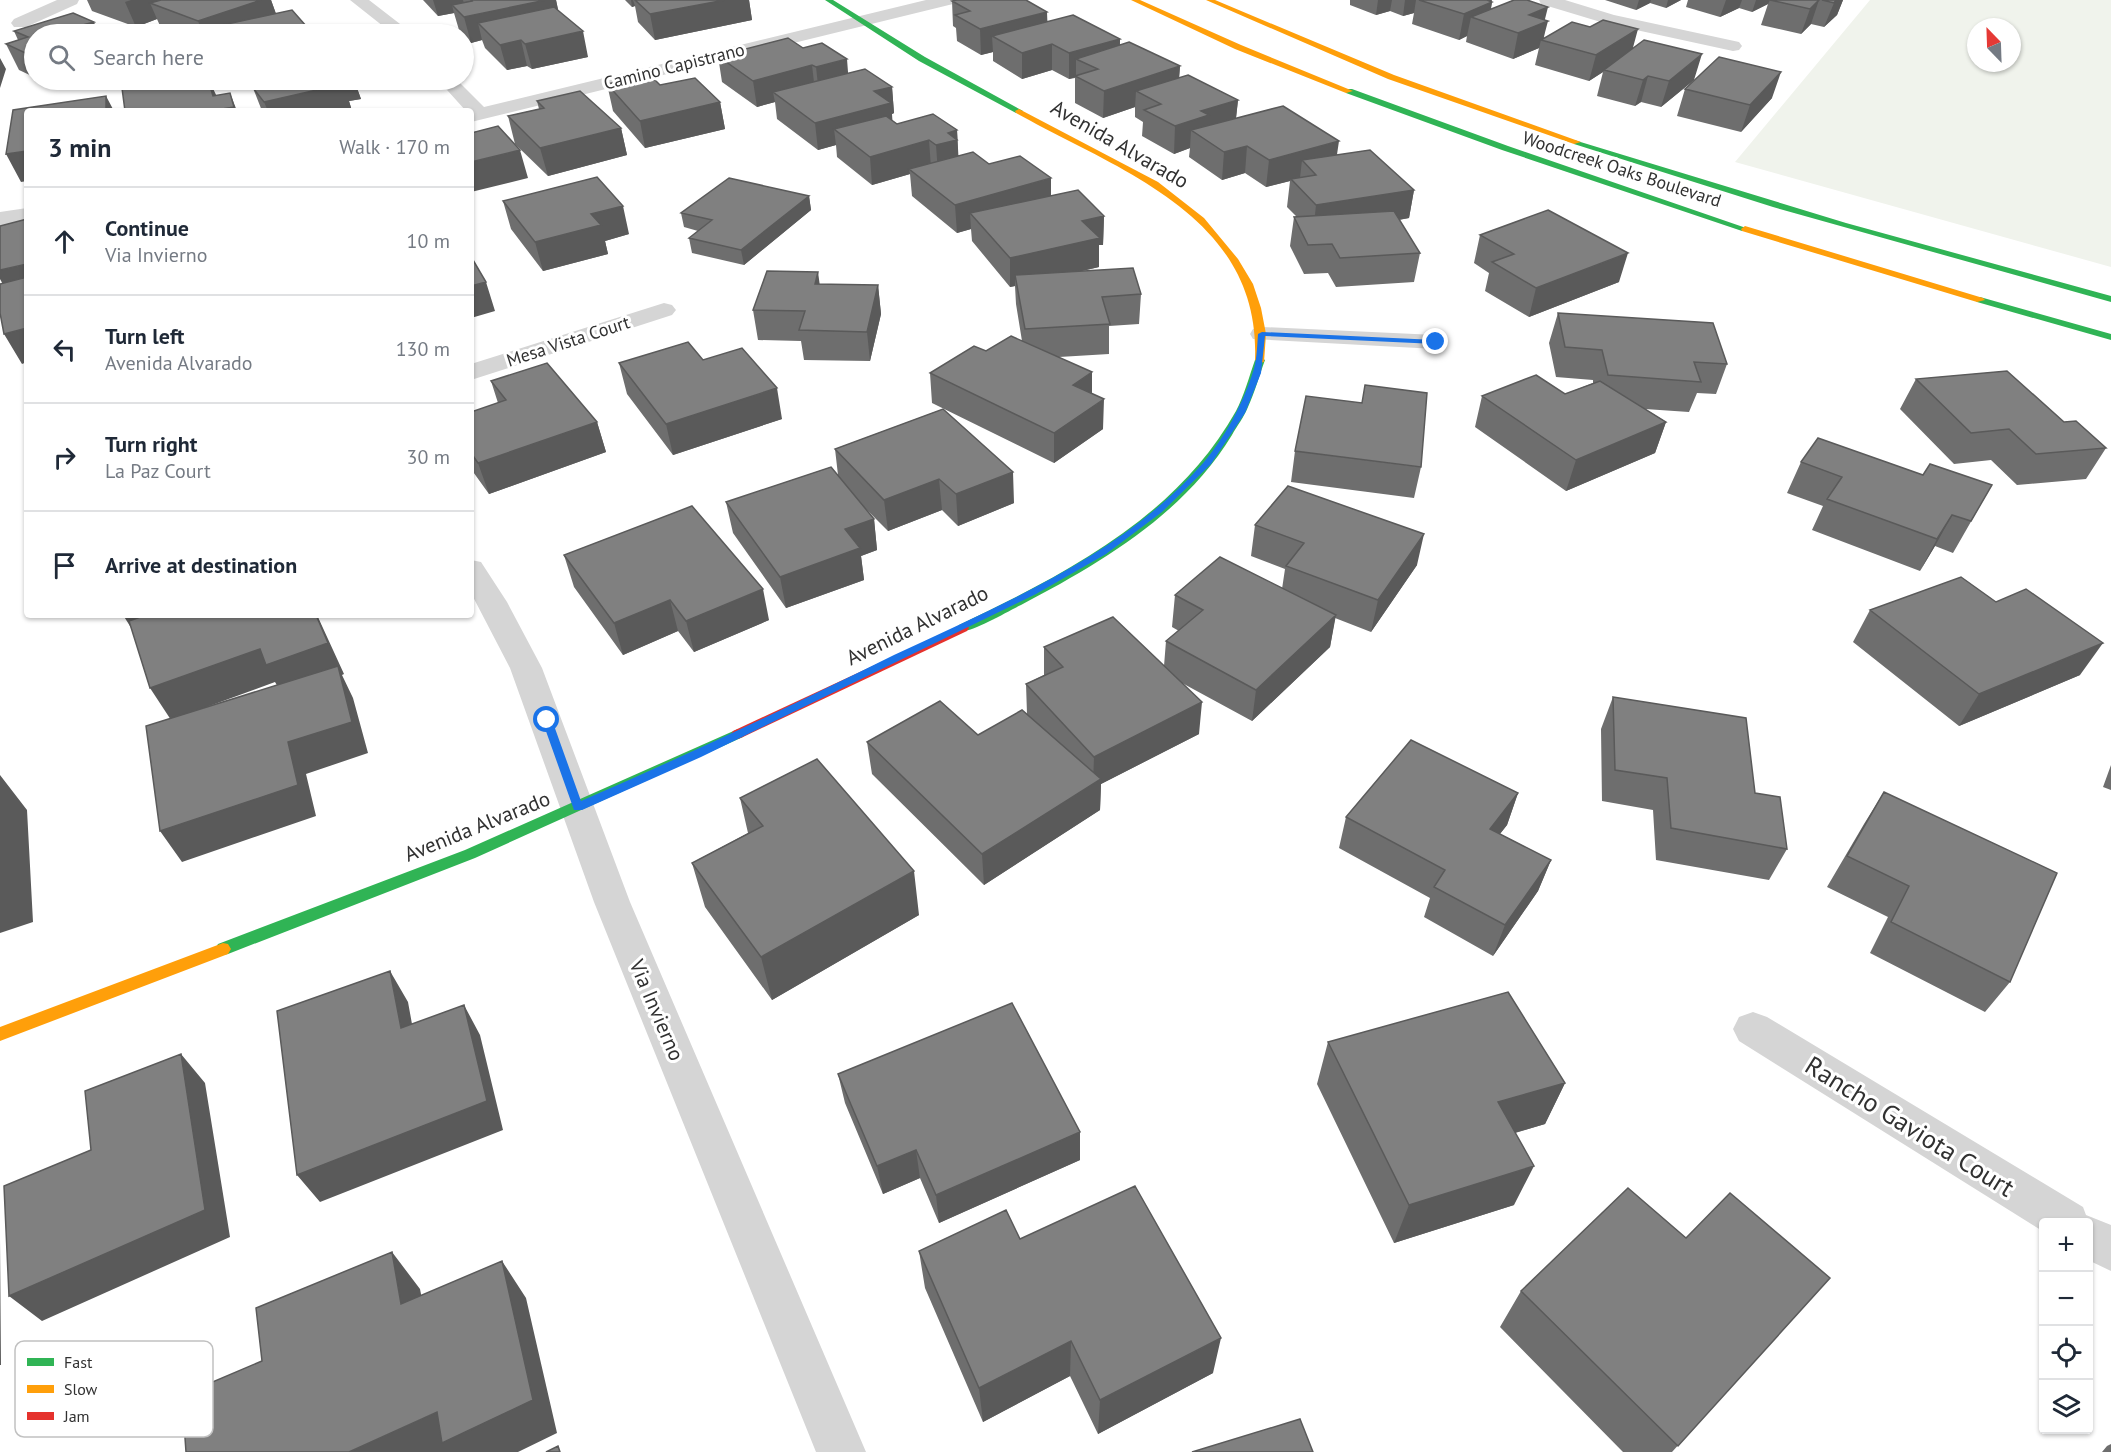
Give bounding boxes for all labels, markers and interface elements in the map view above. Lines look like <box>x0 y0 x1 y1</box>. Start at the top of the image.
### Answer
north arrow <box>1967 18 2021 72</box>
search box <box>24 24 474 90</box>
street label: Camino Capistrano <box>601 37 747 95</box>
icon: search <box>45 41 78 74</box>
text: Search here <box>93 43 204 71</box>
street label: Avenida Alvarado <box>1046 94 1194 194</box>
street label: Woodcreek Oaks Boulevard <box>1520 126 1724 212</box>
text: 3 min <box>48 131 111 164</box>
text: Walk · 170 m <box>339 134 450 160</box>
text: Continue <box>105 214 189 242</box>
icon: ahead <box>48 225 81 258</box>
text: 10 m <box>407 228 450 254</box>
text: Via Invierno <box>105 242 207 268</box>
street label: Mesa Vista Court <box>503 310 633 372</box>
text: Turn left <box>105 322 185 350</box>
route end <box>1422 328 1448 354</box>
icon: left <box>48 333 81 366</box>
text: 130 m <box>396 336 450 362</box>
text: Avenida Alvarado <box>105 350 253 376</box>
text: Turn right <box>105 430 197 458</box>
icon: right <box>48 441 81 474</box>
text: 30 m <box>407 444 450 470</box>
text: La Paz Court <box>105 458 211 484</box>
icon: arrive <box>48 549 81 582</box>
text: Arrive at destination <box>105 551 297 579</box>
street label: Avenida Alvarado <box>841 579 993 671</box>
route start <box>533 706 559 732</box>
street label: Avenida Alvarado <box>400 784 554 868</box>
street label: Via Invierno <box>623 954 690 1065</box>
street label: Rancho Gaviota Court <box>1799 1048 2021 1204</box>
map controls <box>2039 1218 2093 1434</box>
button: + <box>2039 1218 2093 1272</box>
button: − <box>2039 1272 2093 1326</box>
button: locate <box>2039 1326 2093 1380</box>
legend <box>15 1341 213 1437</box>
text: Fast <box>64 1352 93 1372</box>
text: Slow <box>64 1379 98 1399</box>
button: layers <box>2039 1380 2093 1434</box>
text: Jam <box>63 1406 90 1426</box>

